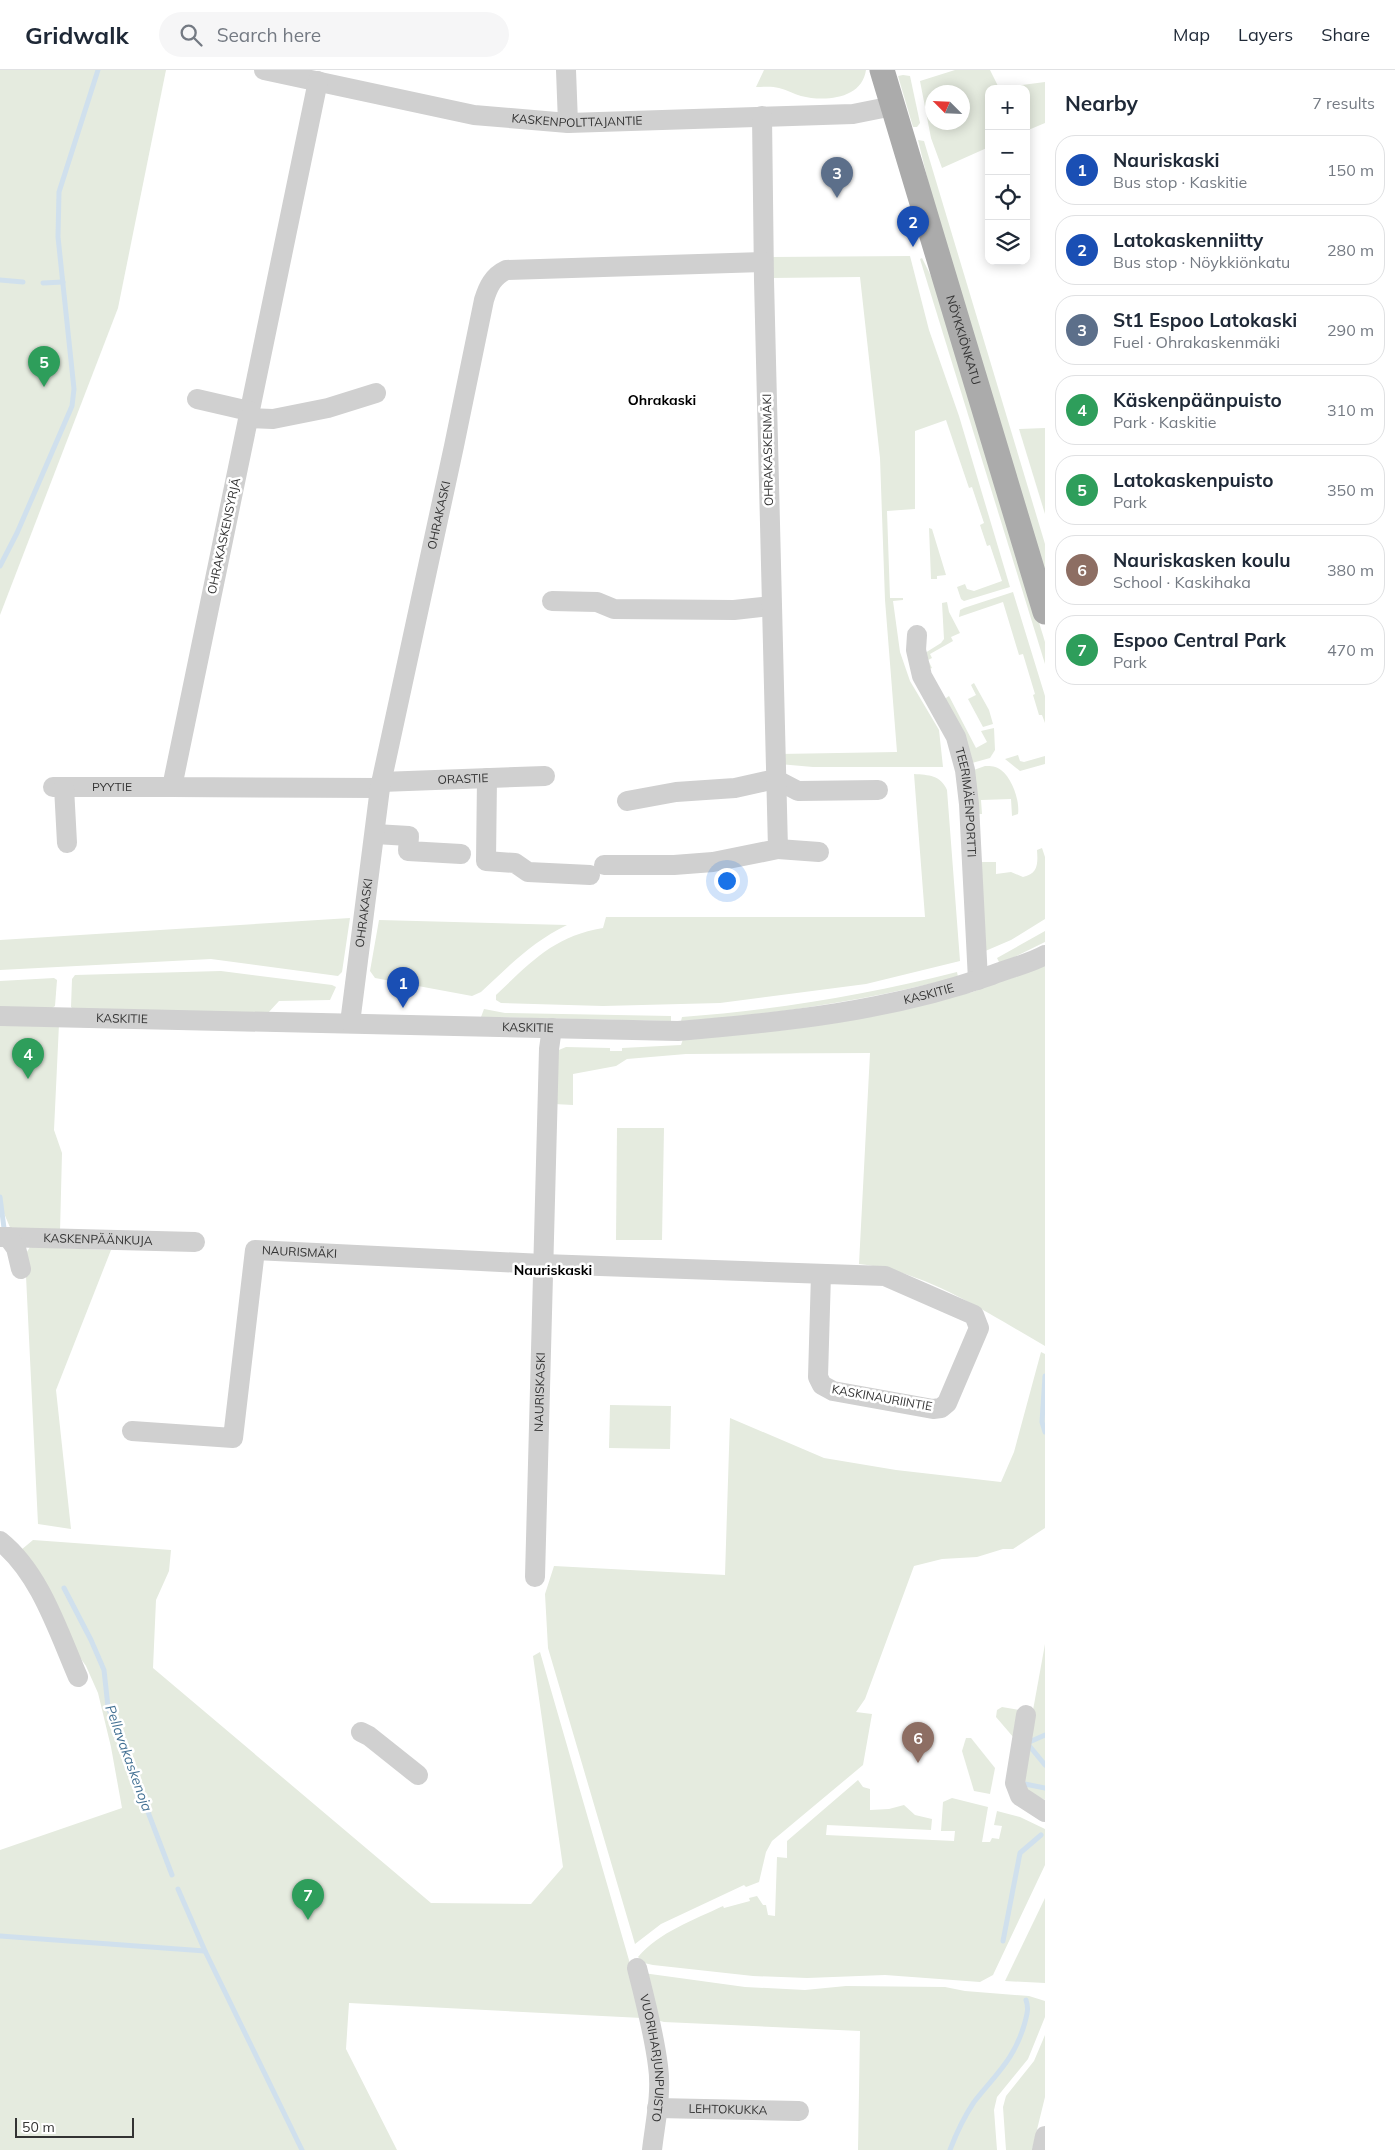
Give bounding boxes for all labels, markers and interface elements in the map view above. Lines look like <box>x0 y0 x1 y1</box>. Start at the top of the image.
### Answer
search box <box>159 12 509 57</box>
text: Gridwalk <box>25 20 129 50</box>
icon: search <box>177 21 205 49</box>
text: Search here <box>217 23 321 47</box>
text: Map <box>1173 23 1210 46</box>
text: Layers <box>1238 23 1293 46</box>
text: Share <box>1321 23 1370 46</box>
north arrow <box>925 85 970 130</box>
map controls <box>985 85 1030 265</box>
button: + <box>985 85 1030 130</box>
text: Nearby <box>1065 90 1138 116</box>
text: 7 results <box>1312 93 1375 113</box>
street label: KASKENPOLTTAJANTIE <box>511 110 643 130</box>
button: − <box>985 130 1030 175</box>
text: Nauriskaski <box>1113 148 1220 172</box>
pin: 3 <box>821 157 853 198</box>
text: 1 <box>1077 160 1087 180</box>
text: 150 m <box>1327 160 1374 180</box>
text: Bus stop · Kaskitie <box>1113 172 1247 192</box>
button: locate <box>985 175 1030 220</box>
pin: 2 <box>897 206 929 247</box>
button: layers <box>985 220 1030 265</box>
text: Latokaskenniitty <box>1113 228 1263 252</box>
text: 2 <box>1077 240 1087 260</box>
text: 280 m <box>1327 240 1374 260</box>
text: Bus stop · Nöykkiönkatu <box>1113 252 1290 272</box>
street label: NÖYKKIÖNKATU <box>943 293 984 387</box>
text: St1 Espoo Latokaski <box>1113 308 1297 332</box>
text: 3 <box>1077 320 1087 340</box>
text: 290 m <box>1327 320 1374 340</box>
text: Fuel · Ohrakaskenmäki <box>1113 332 1280 352</box>
pin: 5 <box>28 346 60 387</box>
text: Käskenpäänpuisto <box>1113 388 1282 412</box>
district label: Ohrakaski <box>628 391 696 409</box>
street label: OHRAKASKENMÄKI <box>759 394 776 506</box>
text: 4 <box>1077 400 1087 420</box>
text: 310 m <box>1327 400 1374 420</box>
text: Park · Kaskitie <box>1113 412 1217 432</box>
text: Latokaskenpuisto <box>1113 468 1273 492</box>
street label: OHRAKASKENSYRJÄ <box>204 476 243 595</box>
street label: OHRAKASKI <box>424 479 453 551</box>
text: 5 <box>1077 480 1087 500</box>
text: 350 m <box>1327 480 1374 500</box>
text: Park <box>1113 492 1147 512</box>
text: Nauriskasken koulu <box>1113 548 1291 572</box>
text: 6 <box>1077 560 1087 580</box>
text: 380 m <box>1327 560 1374 580</box>
text: School · Kaskihaka <box>1113 572 1251 592</box>
text: Espoo Central Park <box>1113 628 1286 652</box>
text: 7 <box>1077 640 1087 660</box>
text: 470 m <box>1327 640 1374 660</box>
text: Park <box>1113 652 1147 672</box>
street label: TEERIMÄENPORTTI <box>952 746 980 858</box>
street label: ORASTIE <box>437 770 489 787</box>
street label: PYYTIE <box>92 779 132 794</box>
your location <box>714 868 740 894</box>
street label: OHRAKASKI <box>352 877 375 948</box>
pin: 1 <box>387 967 419 1008</box>
street label: KASKITIE <box>902 980 956 1007</box>
street label: KASKITIE <box>96 1010 148 1026</box>
street label: KASKITIE <box>502 1019 554 1035</box>
pin: 4 <box>12 1038 44 1079</box>
street label: KASKENPÄÄNKUJA <box>43 1230 153 1248</box>
street label: NAURISMÄKI <box>262 1242 337 1261</box>
district label: Nauriskaski <box>514 1261 592 1279</box>
street label: NAURISKASKI <box>531 1352 548 1432</box>
street label: KASKINAURIINTIE <box>831 1381 933 1414</box>
water label: Pellavakaskenoja <box>101 1702 157 1814</box>
pin: 6 <box>902 1722 934 1763</box>
pin: 7 <box>292 1879 324 1920</box>
street label: VUORIHARJUNPUISTO <box>637 1993 667 2123</box>
street label: LEHTOKUKKA <box>688 2101 768 2117</box>
scale bar <box>15 2115 134 2138</box>
text: 50 m <box>22 2118 55 2136</box>

